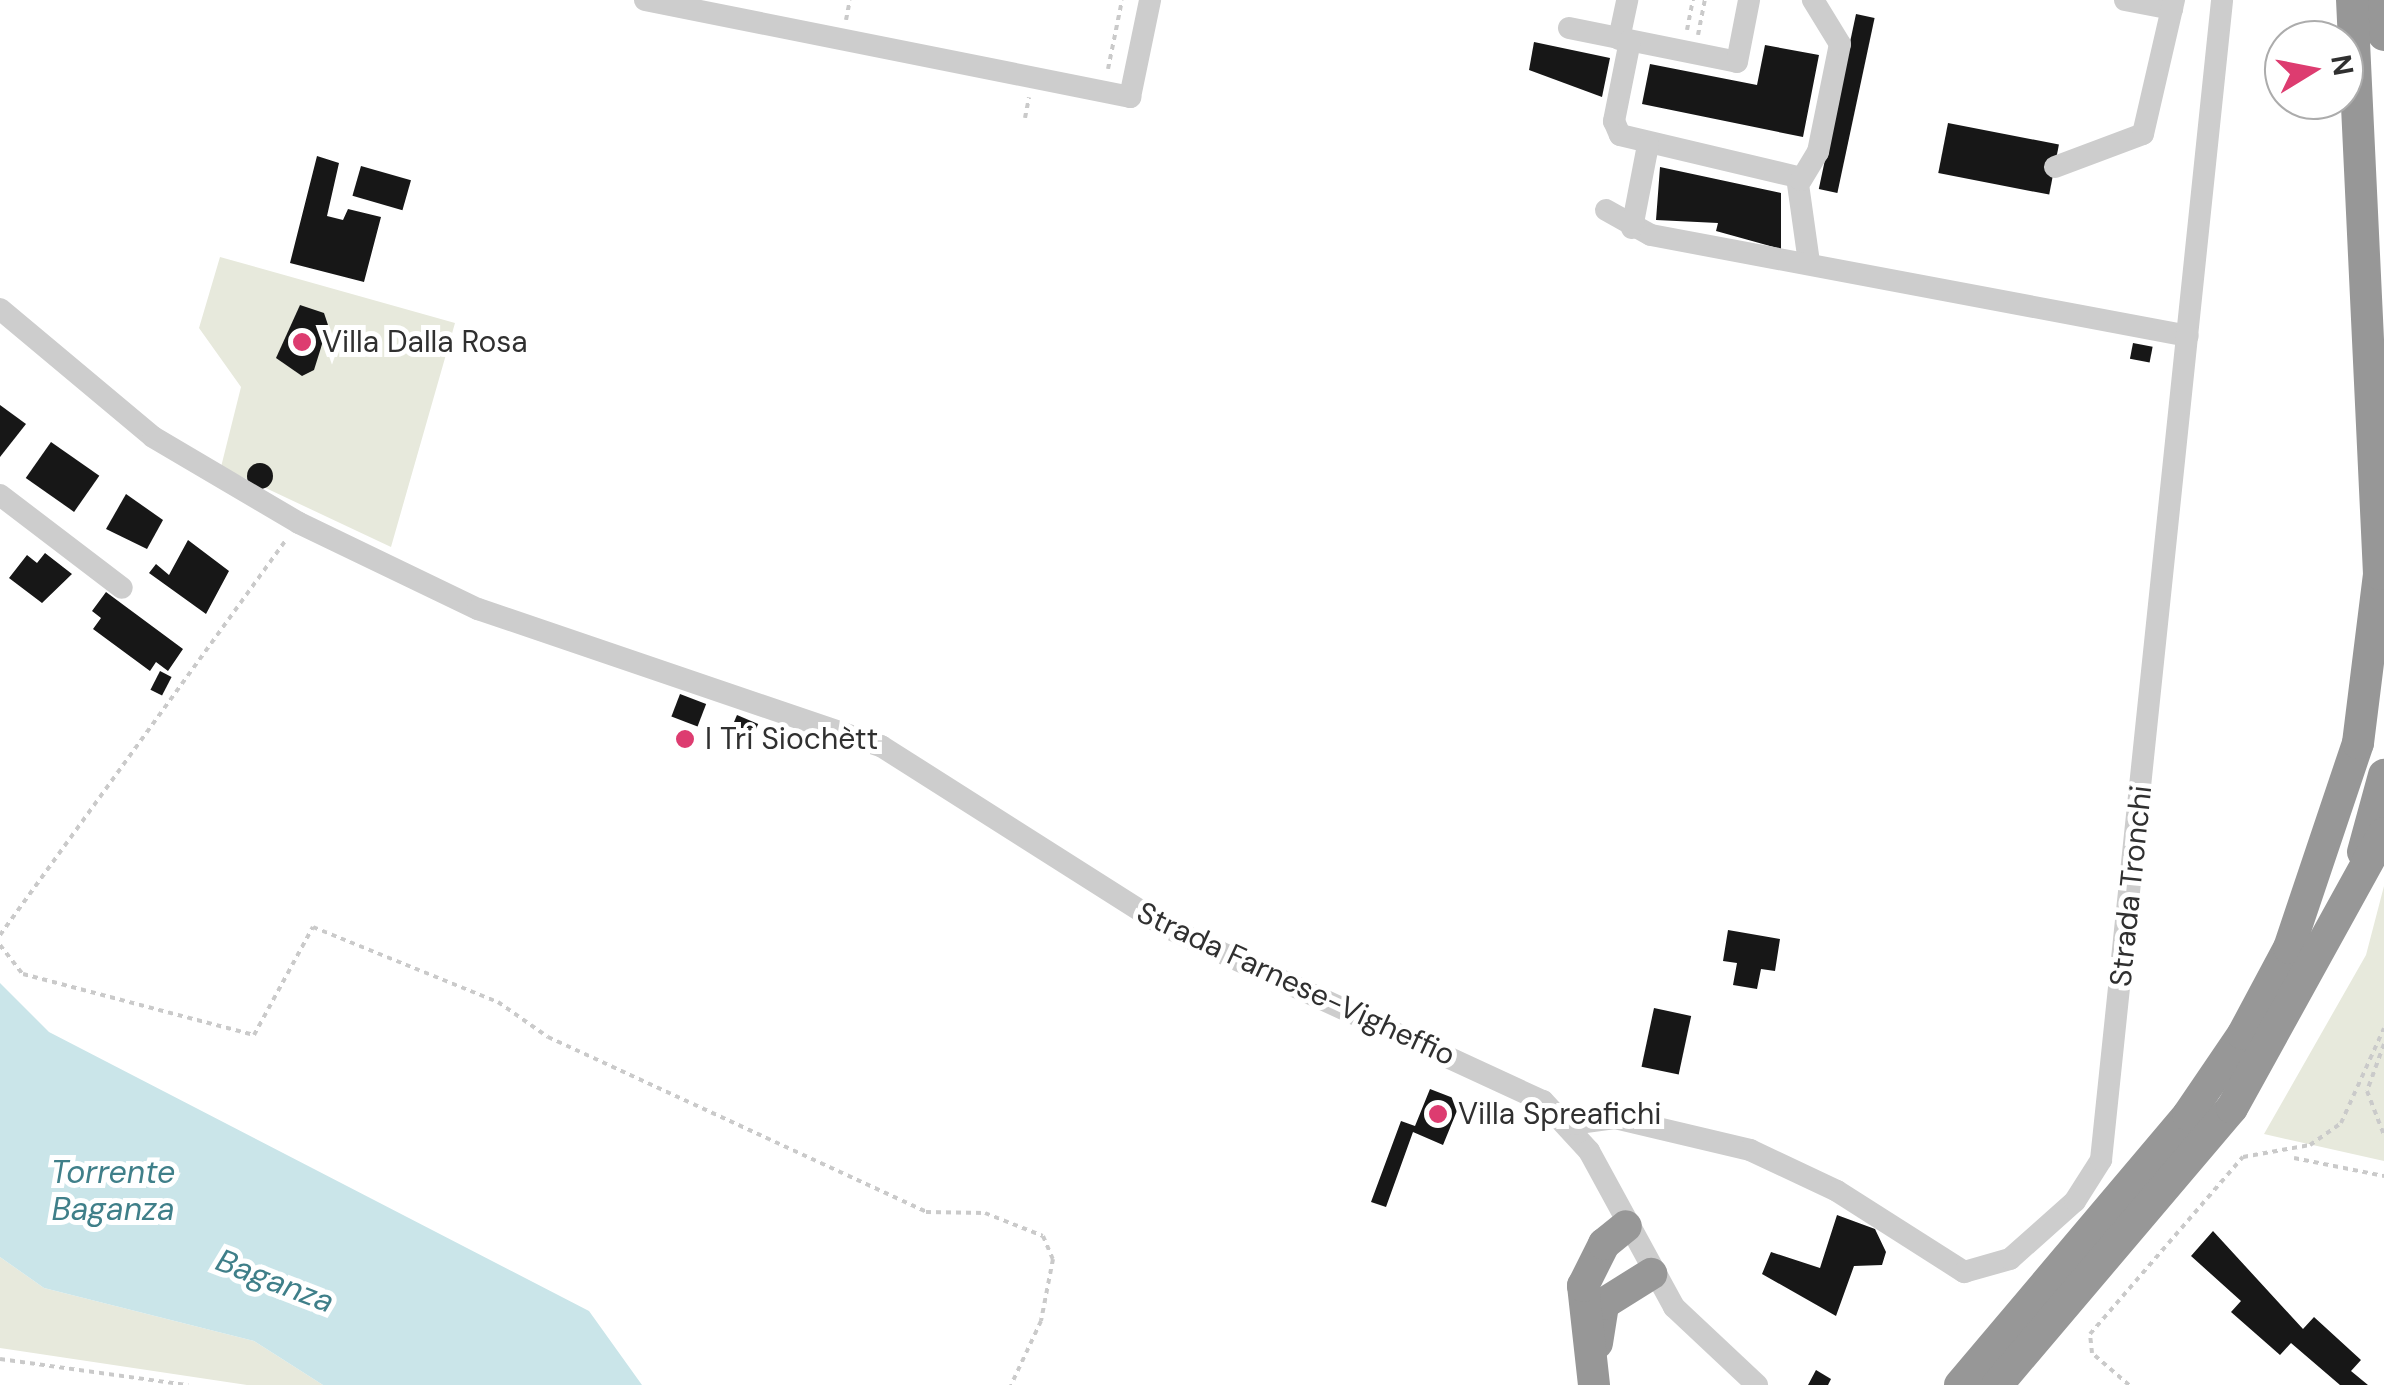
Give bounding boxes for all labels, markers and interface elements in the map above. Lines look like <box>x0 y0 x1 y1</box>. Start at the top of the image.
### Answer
north arrow <box>2264 20 2364 120</box>
text: N <box>2322 52 2362 78</box>
place label: Villa Dalla Rosa <box>322 324 528 360</box>
marker: Villa Dalla Rosa <box>291 331 313 353</box>
place label: I Tri Siochètt <box>705 721 878 757</box>
marker: I Tri Siochètt <box>674 728 696 750</box>
street label: Strada Tronchi <box>2103 784 2159 988</box>
street label: Strada Farnese-Vigheffio <box>1131 894 1461 1074</box>
place label: Villa Spreafichi <box>1458 1096 1662 1132</box>
marker: Villa Spreafichi <box>1427 1103 1449 1125</box>
water label: Torrente Baganza <box>51 1154 175 1229</box>
water label: Baganza <box>211 1241 339 1321</box>

